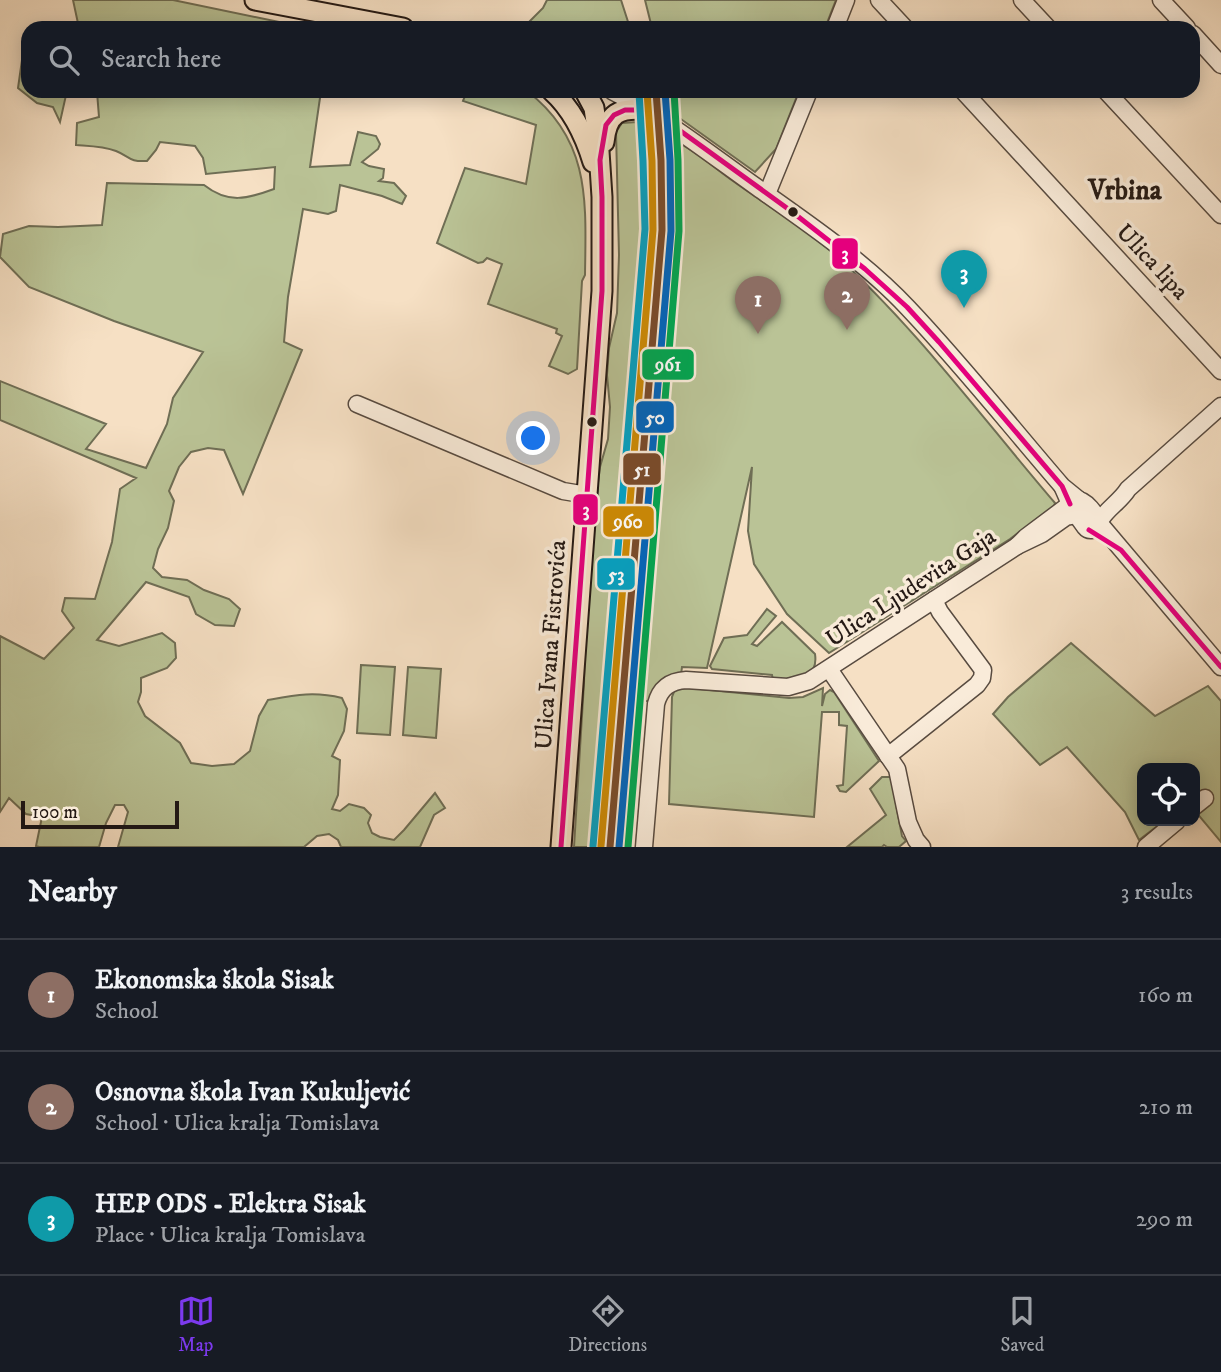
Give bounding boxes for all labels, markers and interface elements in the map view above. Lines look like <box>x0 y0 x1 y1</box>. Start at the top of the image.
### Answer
search box <box>21 21 1200 98</box>
icon: search <box>45 41 83 79</box>
text: Search here <box>101 43 221 76</box>
district label: Vrbina <box>1087 173 1163 208</box>
unlabelled marker <box>786 205 800 219</box>
street label: Ulica lipa <box>1109 218 1195 307</box>
line badge: 3 <box>831 237 859 270</box>
text: 3 <box>841 243 849 266</box>
pin: 3 <box>941 250 987 308</box>
pin: 2 <box>824 272 870 330</box>
pin: 1 <box>735 276 781 334</box>
line badge: 961 <box>641 348 695 381</box>
text: 961 <box>653 354 681 377</box>
line badge: 50 <box>635 400 675 434</box>
text: 50 <box>644 407 665 430</box>
unlabelled marker <box>585 415 599 429</box>
your location <box>516 421 550 455</box>
line badge: 51 <box>622 452 662 486</box>
text: 51 <box>633 459 650 482</box>
line badge: 3 <box>572 493 599 526</box>
text: 3 <box>582 499 590 522</box>
line badge: 960 <box>602 505 655 538</box>
text: 960 <box>611 511 643 534</box>
street label: Ulica Ljudevita Gaja <box>820 521 1002 654</box>
street label: Ulica Ivana Fistrovića <box>529 538 573 751</box>
line badge: 53 <box>596 557 636 591</box>
text: 53 <box>607 564 624 587</box>
map controls <box>1137 763 1200 826</box>
button: locate <box>1137 763 1200 826</box>
scale bar <box>21 798 178 830</box>
text: 100 m <box>32 801 78 824</box>
text: Nearby <box>28 874 117 911</box>
text: 3 results <box>1121 878 1193 907</box>
text: Ekonomska škola Sisak <box>95 964 334 997</box>
text: 1 <box>47 981 55 1010</box>
text: 160 m <box>1138 981 1193 1010</box>
text: School <box>95 997 158 1026</box>
text: Osnovna škola Ivan Kukuljević <box>95 1076 410 1109</box>
text: 2 <box>45 1093 57 1122</box>
text: 210 m <box>1139 1093 1193 1122</box>
text: School · Ulica kralja Tomislava <box>95 1109 379 1138</box>
text: HEP ODS - Elektra Sisak <box>95 1188 366 1221</box>
text: 3 <box>47 1205 55 1234</box>
text: 290 m <box>1136 1205 1193 1234</box>
text: Place · Ulica kralja Tomislava <box>95 1221 365 1250</box>
tab: Map <box>177 1292 215 1357</box>
tab: Directions <box>568 1292 647 1357</box>
tab: Saved <box>1001 1292 1044 1357</box>

